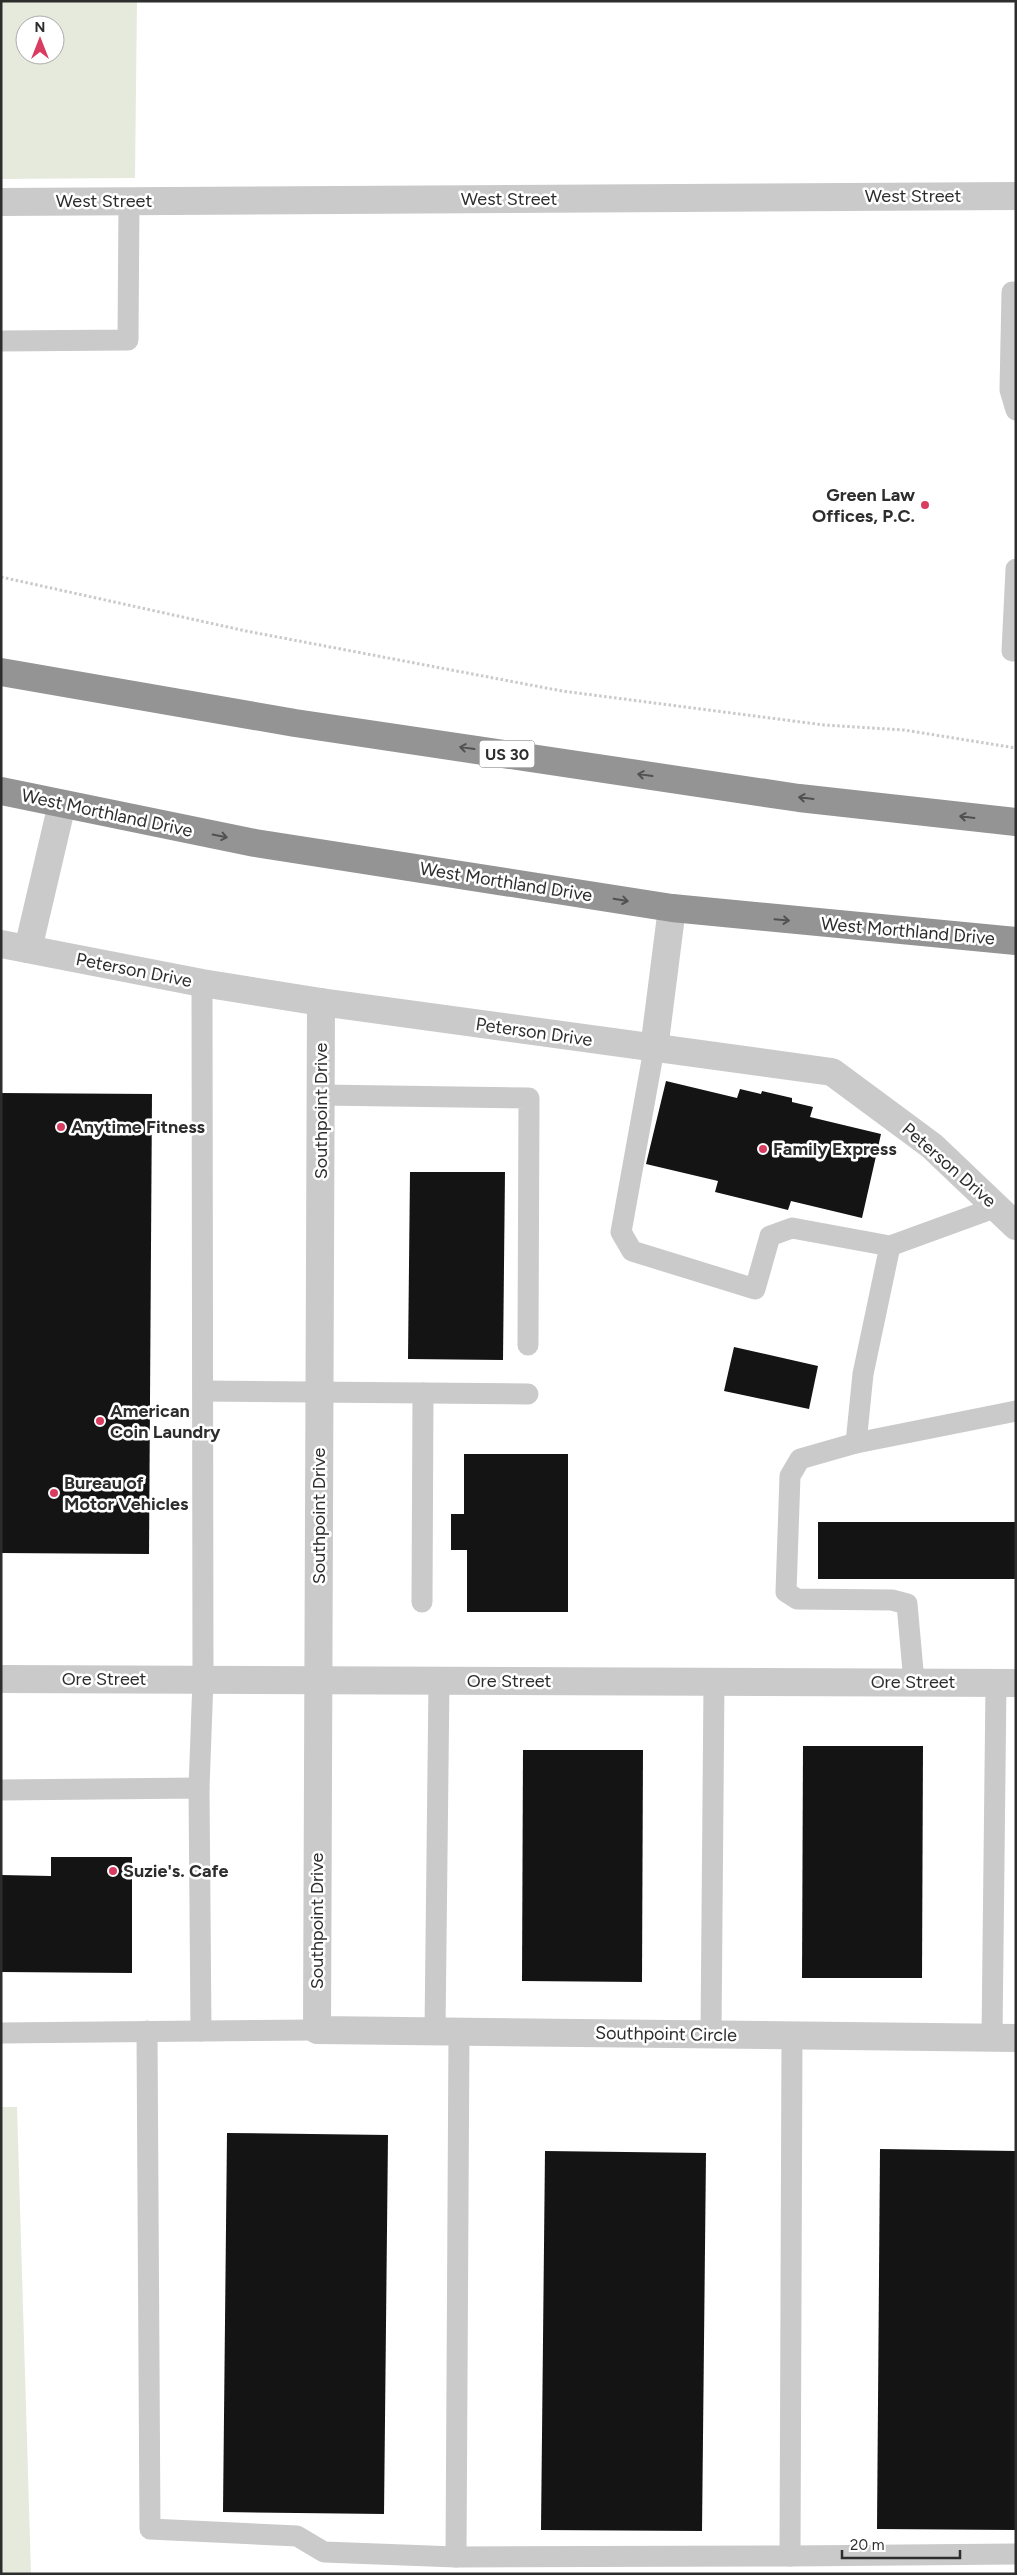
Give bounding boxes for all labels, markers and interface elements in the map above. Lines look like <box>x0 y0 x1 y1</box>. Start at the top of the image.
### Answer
north arrow <box>15 15 65 65</box>
text: N <box>35 19 45 36</box>
street label: West Street <box>865 185 961 207</box>
street label: West Street <box>461 188 557 210</box>
street label: West Street <box>56 190 152 212</box>
place label: Green Law Offices, P.C. <box>812 484 915 527</box>
marker: Green Law Offices, P.C. <box>919 499 931 511</box>
road number: US 30 <box>480 741 534 768</box>
one-way arrow <box>459 743 475 753</box>
one-way arrow <box>637 770 653 780</box>
street label: West Morthland Drive <box>19 784 195 842</box>
one-way arrow <box>798 793 814 803</box>
one-way arrow <box>960 812 976 822</box>
one-way arrow <box>212 831 228 841</box>
street label: West Morthland Drive <box>418 857 594 907</box>
one-way arrow <box>612 896 628 906</box>
street label: West Morthland Drive <box>820 912 996 950</box>
one-way arrow <box>774 915 790 925</box>
street label: Peterson Drive <box>74 948 194 992</box>
street label: Peterson Drive <box>474 1013 594 1051</box>
street label: Southpoint Drive <box>310 1043 332 1179</box>
place label: Anytime Fitness <box>71 1116 206 1138</box>
street label: Peterson Drive <box>897 1118 1001 1212</box>
marker: Anytime Fitness <box>55 1121 67 1133</box>
place label: Family Express <box>773 1138 897 1160</box>
marker: Family Express <box>757 1143 769 1155</box>
place label: American Coin Laundry <box>110 1400 221 1443</box>
marker: American Coin Laundry <box>94 1415 106 1427</box>
street label: Southpoint Drive <box>308 1448 330 1584</box>
place label: Bureau of Motor Vehicles <box>64 1472 189 1515</box>
marker: Bureau of Motor Vehicles <box>48 1487 60 1499</box>
street label: Ore Street <box>62 1668 147 1690</box>
street label: Ore Street <box>467 1670 552 1692</box>
street label: Ore Street <box>871 1671 956 1693</box>
street label: Southpoint Drive <box>306 1853 328 1989</box>
place label: Suzie's. Cafe <box>123 1860 228 1882</box>
marker: Suzie's. Cafe <box>107 1865 119 1877</box>
street label: Southpoint Circle <box>595 2022 737 2046</box>
scale bar <box>842 2528 960 2560</box>
text: 20 m <box>850 2536 884 2554</box>

